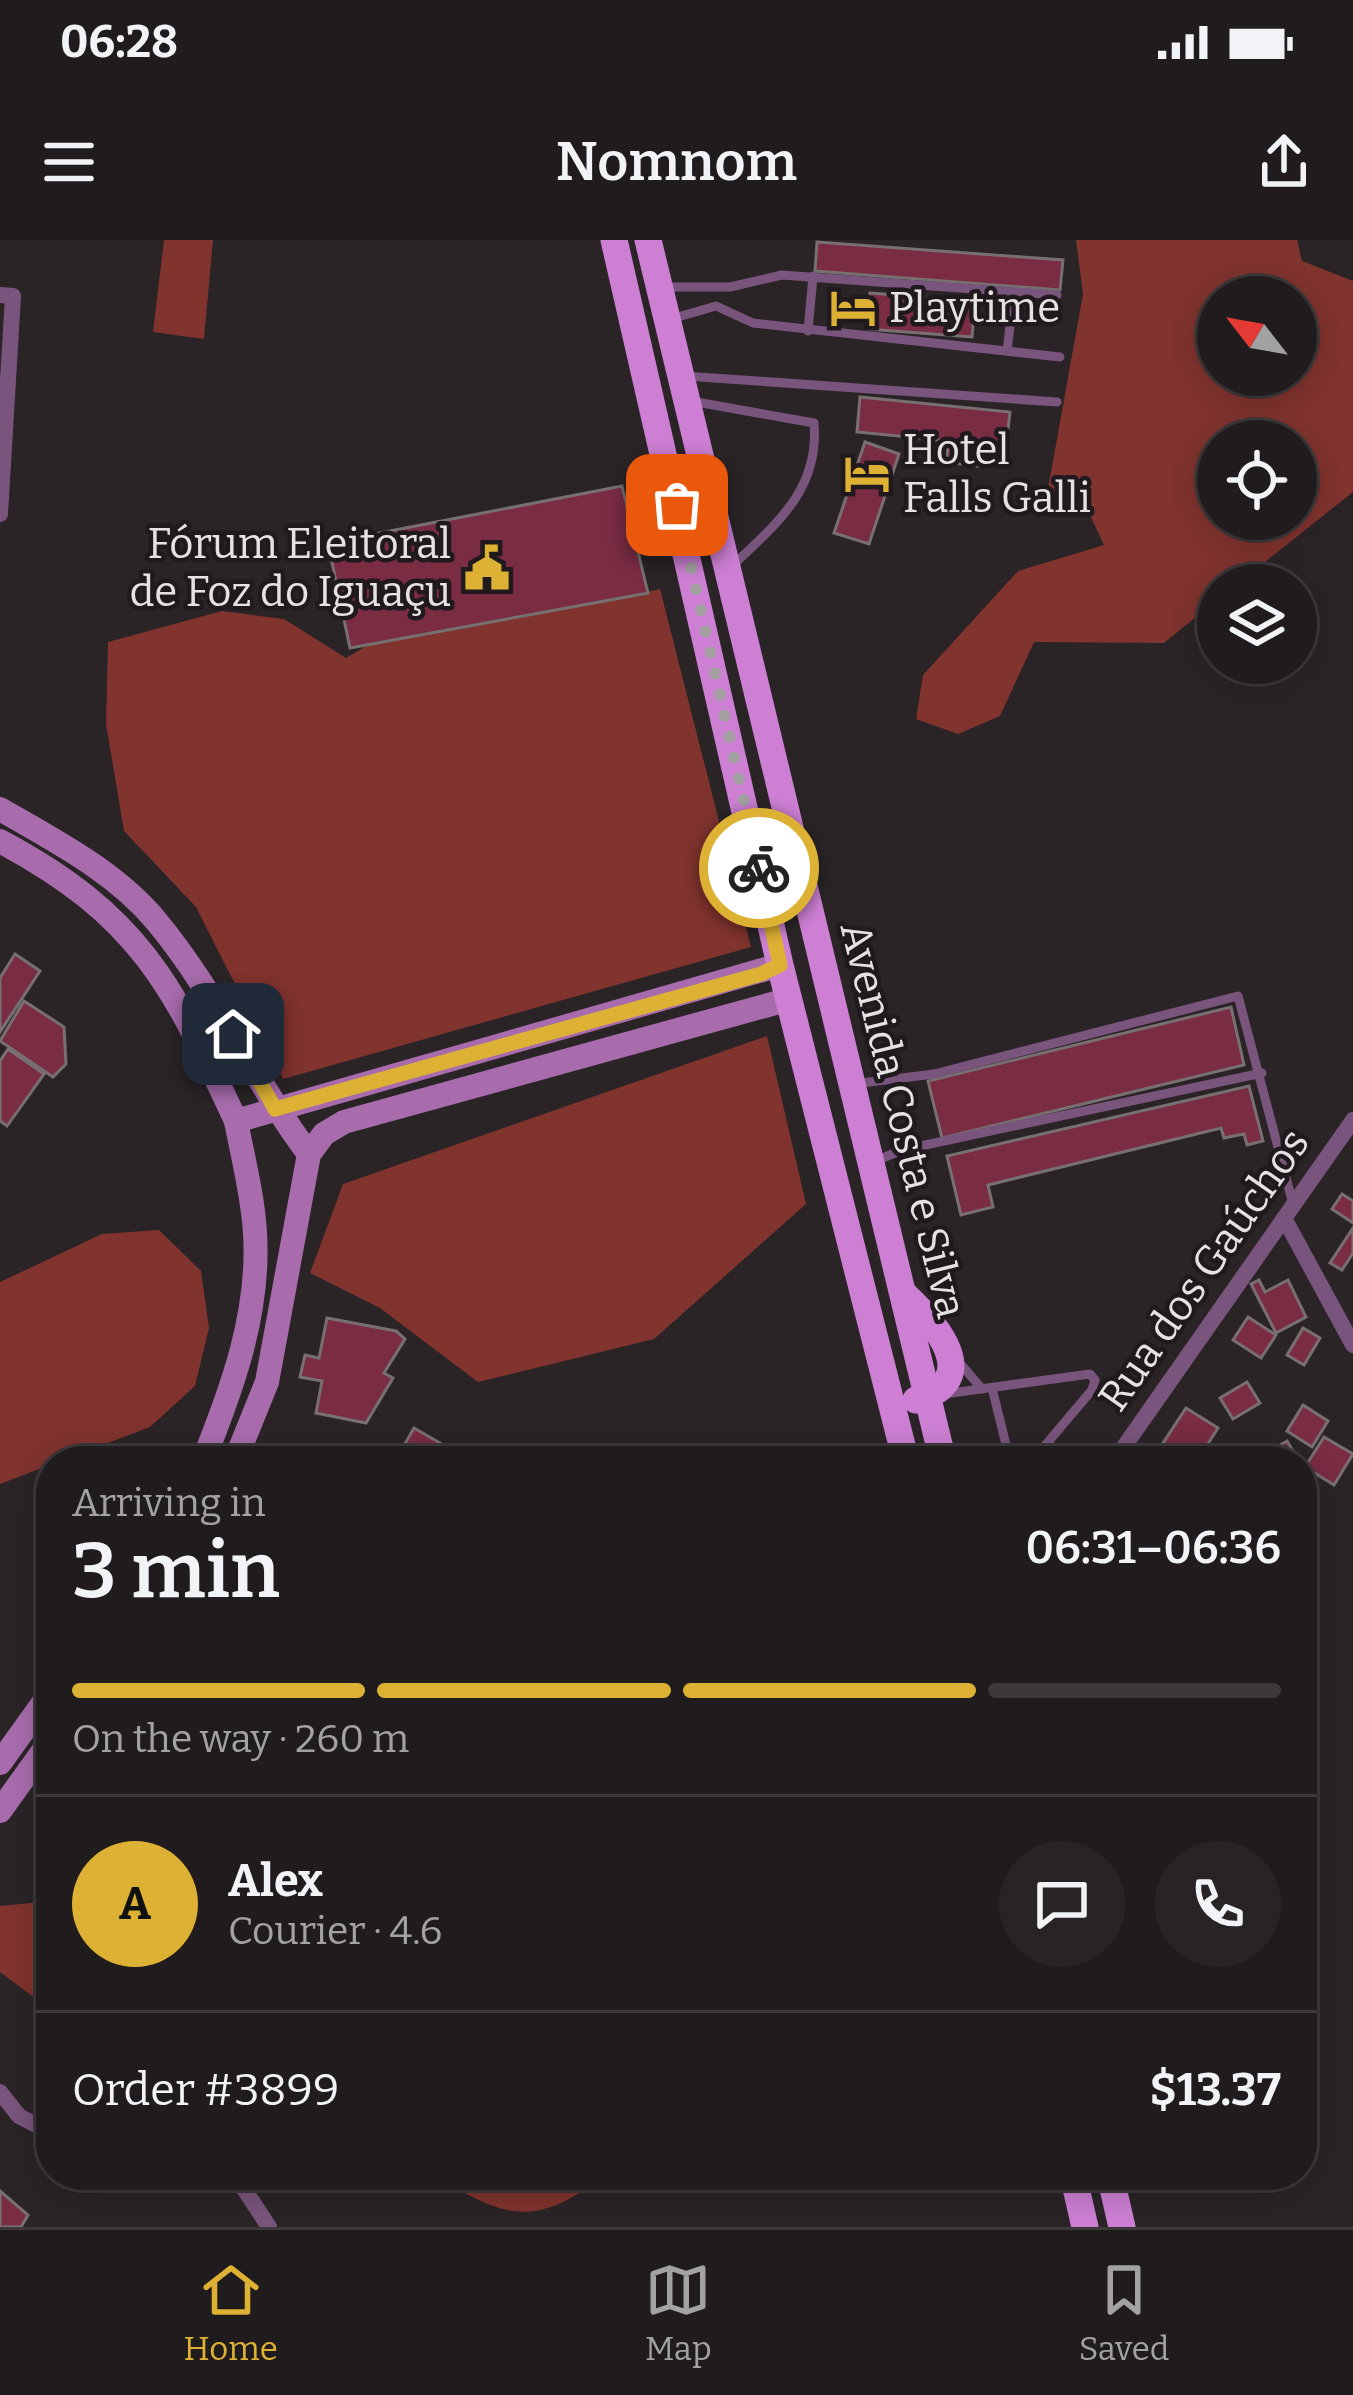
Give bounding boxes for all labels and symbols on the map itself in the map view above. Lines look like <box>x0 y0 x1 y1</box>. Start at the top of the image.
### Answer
north arrow <box>1197 276 1317 396</box>
hotel icon: Playtime <box>828 283 878 333</box>
place label: Playtime <box>889 283 1060 333</box>
place label: Hotel Falls Galli <box>903 425 1091 523</box>
hotel icon: Hotel Falls Galli <box>842 449 892 499</box>
pin <box>626 454 728 556</box>
place label: Fórum Eleitoral de Foz do Iguaçu <box>129 519 451 617</box>
public building icon: Fórum Eleitoral de Foz do Iguaçu <box>462 543 512 593</box>
courier <box>699 808 819 928</box>
street label: Avenida Costa e Silva <box>830 917 976 1323</box>
pin <box>182 983 284 1085</box>
street label: Rua dos Gaúchos <box>1088 1119 1320 1421</box>

